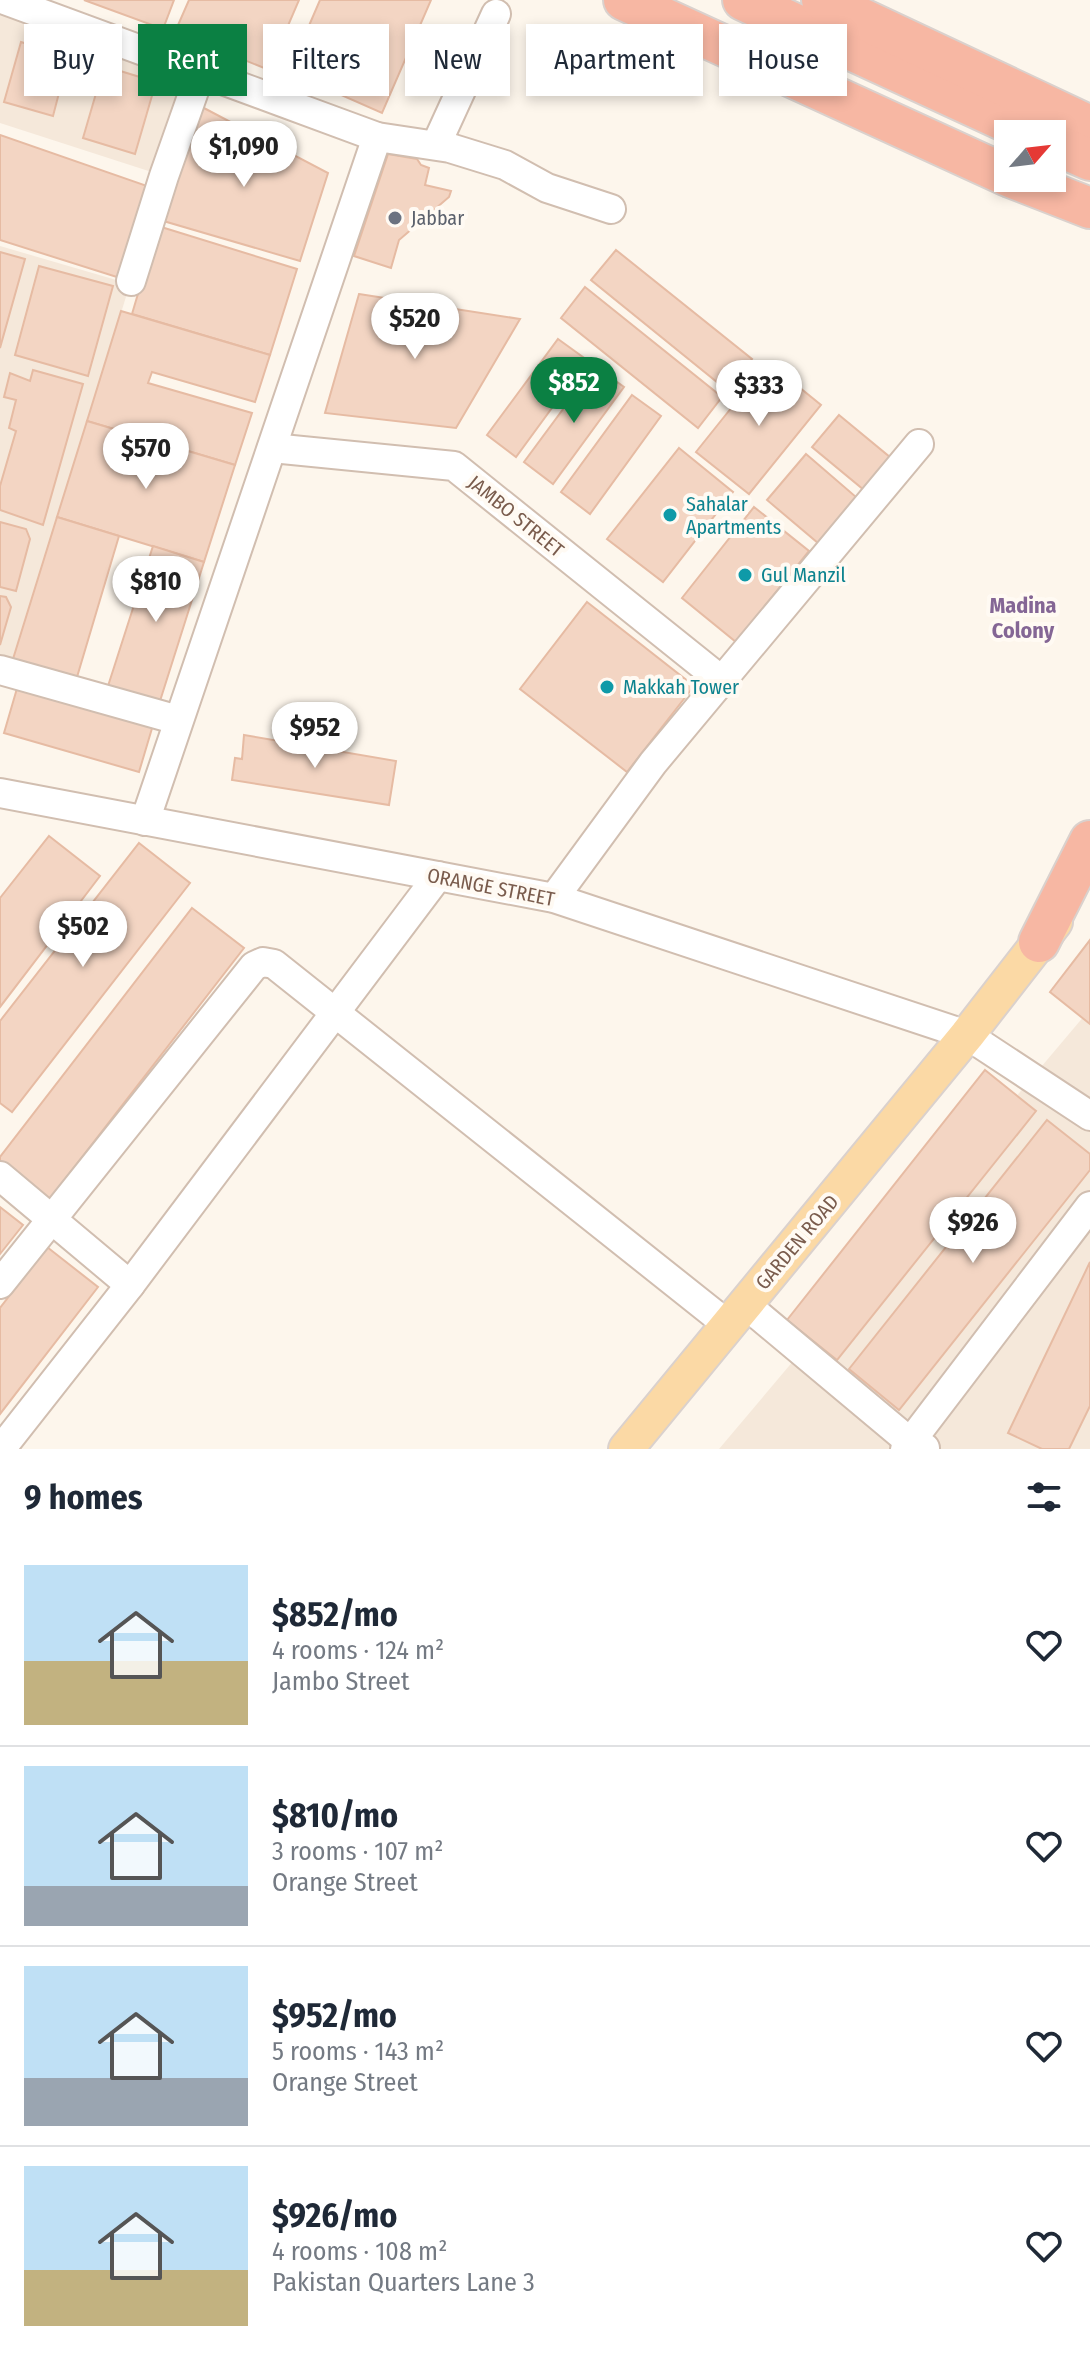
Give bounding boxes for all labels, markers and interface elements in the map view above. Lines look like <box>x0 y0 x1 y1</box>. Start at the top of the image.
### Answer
chip: Buy <box>24 24 122 96</box>
chip: Rent <box>138 24 247 96</box>
chip: Filters <box>263 24 389 96</box>
chip: New <box>405 24 510 96</box>
chip: Apartment <box>526 24 703 96</box>
chip: House <box>719 24 847 96</box>
north arrow <box>994 120 1066 192</box>
map controls <box>994 120 1066 192</box>
pin: $1,090 <box>179 121 309 189</box>
text: $1,090 <box>209 131 279 162</box>
place label: Jabbar <box>411 206 464 230</box>
marker: Jabbar <box>386 209 404 227</box>
pin: $520 <box>368 293 462 361</box>
text: $520 <box>389 303 441 334</box>
pin: $852 <box>527 357 621 425</box>
pin: $333 <box>712 360 806 428</box>
text: $852 <box>548 367 600 398</box>
text: $333 <box>734 370 784 401</box>
pin: $570 <box>99 423 193 491</box>
text: $570 <box>121 433 171 464</box>
street label: JAMBO STREET <box>463 470 569 562</box>
place label: Sahalar Apartments <box>686 492 781 539</box>
marker: Sahalar Apartments <box>661 506 679 524</box>
pin: $810 <box>109 556 203 624</box>
place label: Gul Manzil <box>761 563 846 587</box>
text: $810 <box>130 566 182 597</box>
marker: Gul Manzil <box>736 566 754 584</box>
district label: Madina Colony <box>990 592 1057 644</box>
place label: Makkah Tower <box>623 675 739 699</box>
marker: Makkah Tower <box>598 678 616 696</box>
pin: $952 <box>268 702 362 770</box>
text: $952 <box>290 712 340 743</box>
street label: ORANGE STREET <box>425 863 557 911</box>
pin: $502 <box>36 901 130 969</box>
text: $502 <box>57 911 109 942</box>
street label: GARDEN ROAD <box>751 1190 843 1294</box>
pin: $926 <box>926 1197 1020 1265</box>
text: $926 <box>947 1207 999 1238</box>
icon: filters <box>1022 1475 1066 1519</box>
text: 9 homes <box>24 1477 143 1518</box>
text: $852/mo <box>272 1594 398 1635</box>
icon: home <box>88 1597 184 1693</box>
icon: heart <box>1022 1623 1066 1667</box>
text: 4 rooms · 124 m² <box>272 1635 444 1666</box>
text: Jambo Street <box>272 1666 409 1697</box>
text: $810/mo <box>272 1795 398 1836</box>
icon: home <box>88 1798 184 1894</box>
icon: heart <box>1022 1824 1066 1868</box>
text: 3 rooms · 107 m² <box>272 1836 444 1867</box>
text: Orange Street <box>272 1867 418 1898</box>
text: $952/mo <box>272 1995 397 2036</box>
icon: home <box>88 1998 184 2094</box>
icon: heart <box>1022 2024 1066 2068</box>
text: 5 rooms · 143 m² <box>272 2036 444 2067</box>
text: Orange Street <box>272 2067 418 2098</box>
text: $926/mo <box>272 2195 397 2236</box>
icon: home <box>88 2198 184 2294</box>
icon: heart <box>1022 2224 1066 2268</box>
text: 4 rooms · 108 m² <box>272 2236 447 2267</box>
text: Pakistan Quarters Lane 3 <box>272 2267 535 2298</box>

